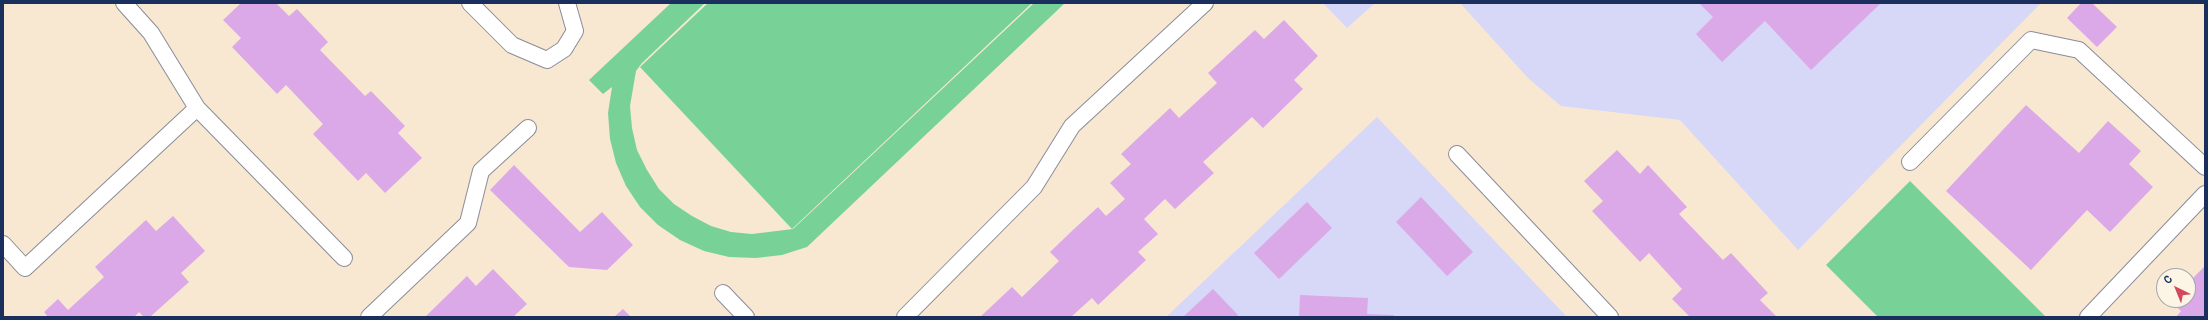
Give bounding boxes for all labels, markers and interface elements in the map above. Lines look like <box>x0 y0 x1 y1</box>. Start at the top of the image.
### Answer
north arrow <box>2156 268 2196 308</box>
text: С <box>2161 273 2175 287</box>

